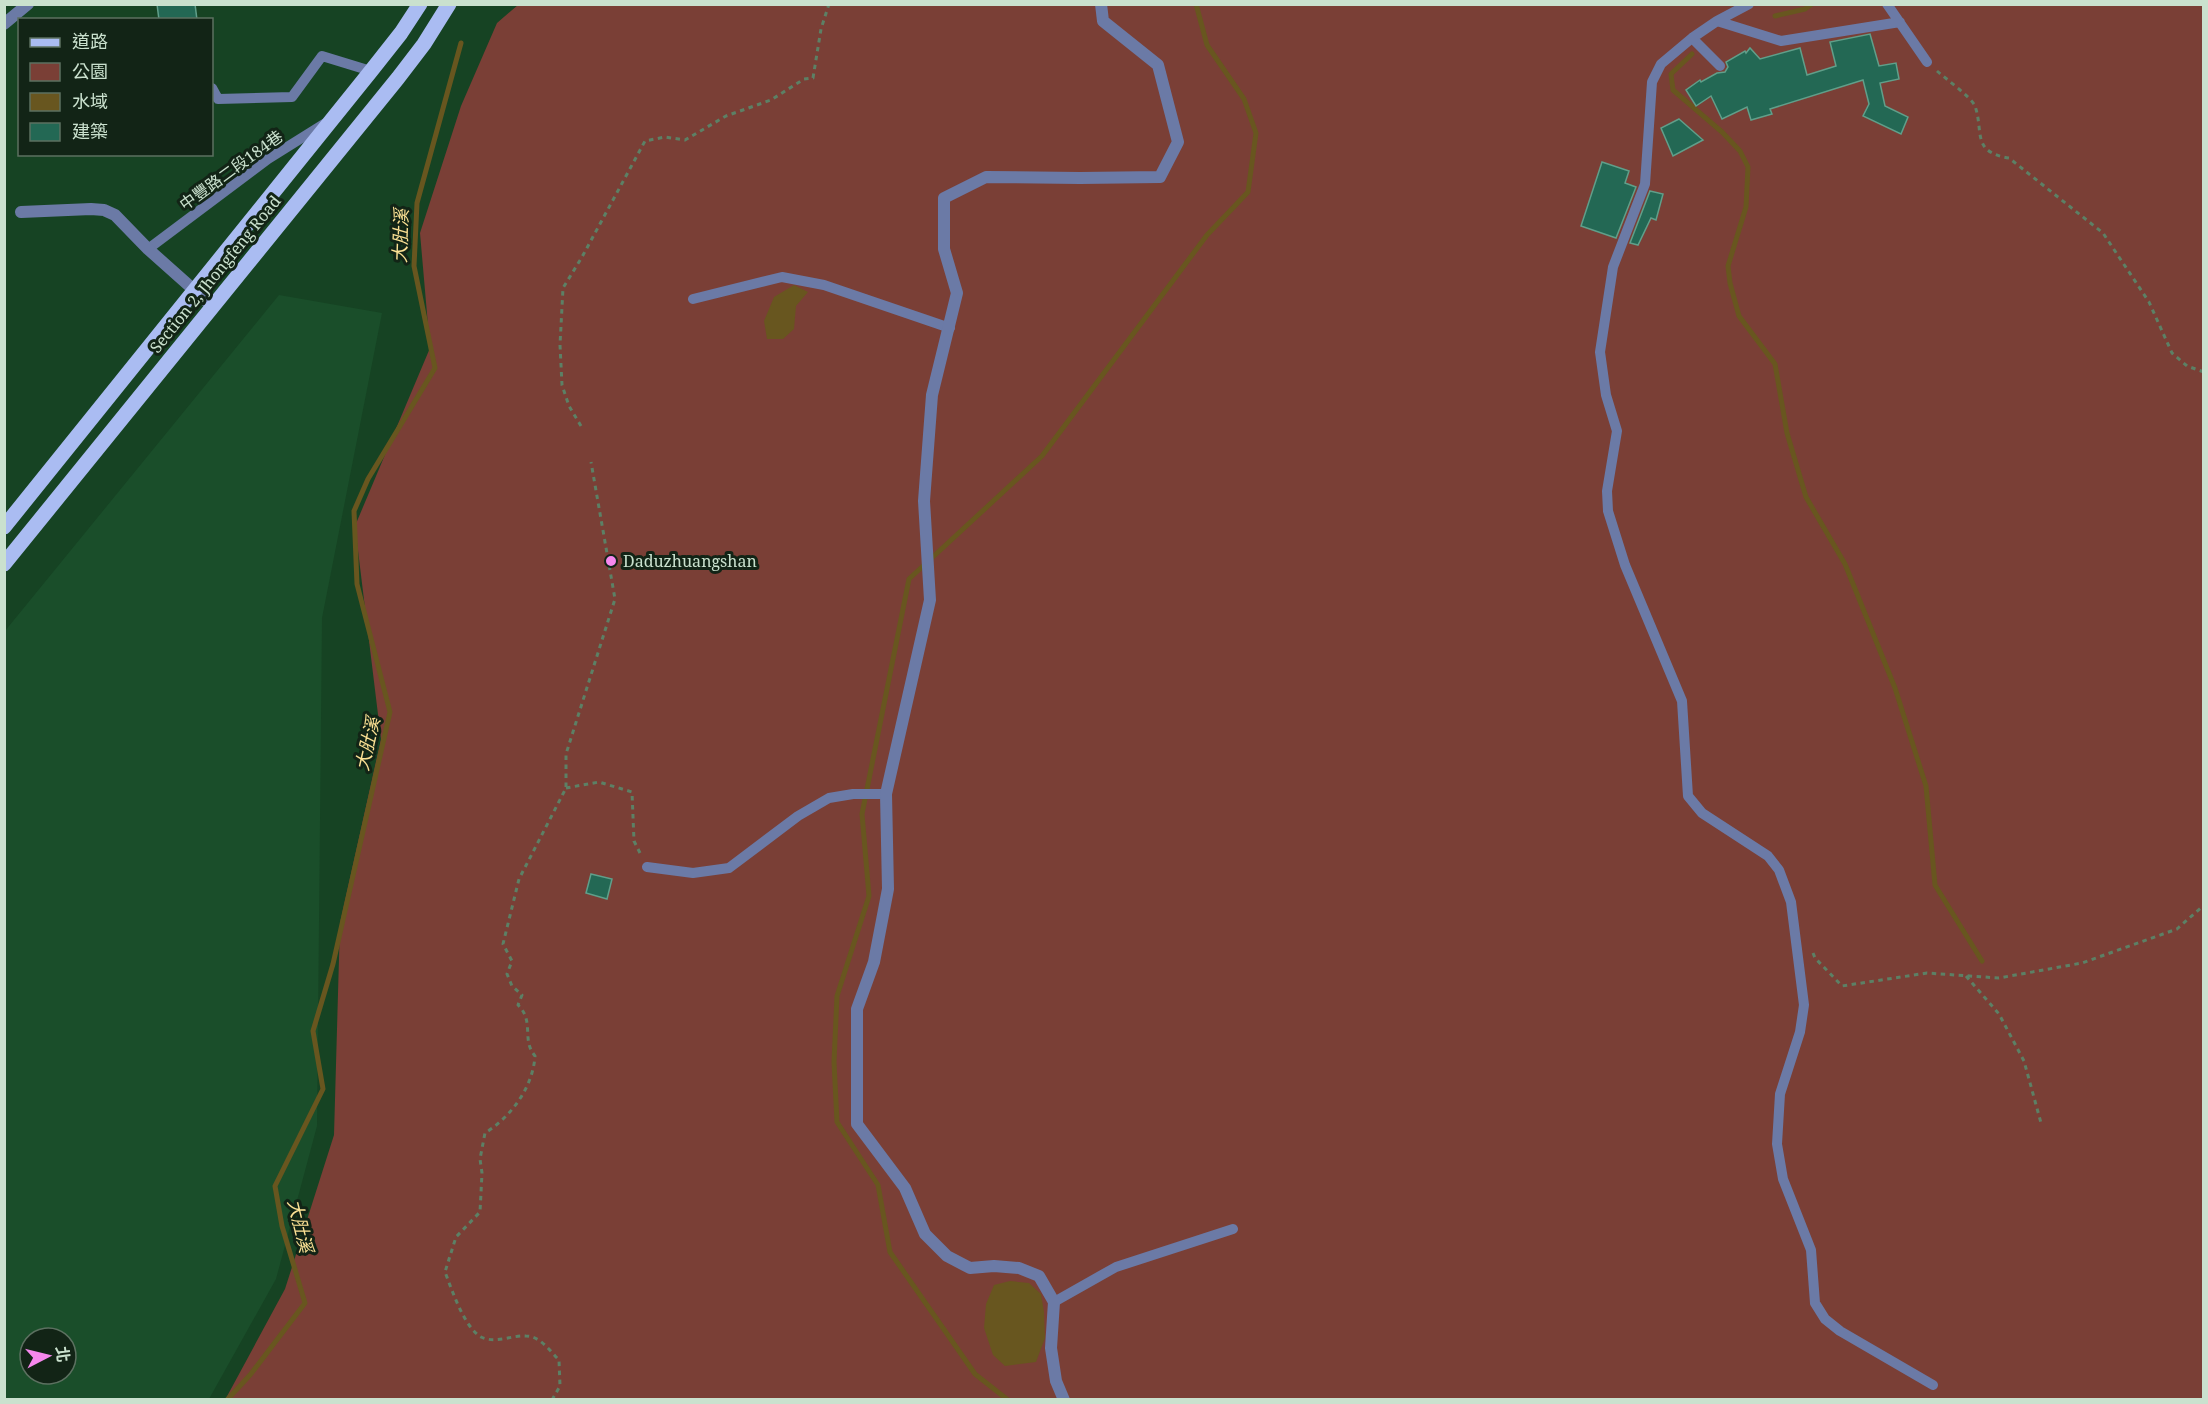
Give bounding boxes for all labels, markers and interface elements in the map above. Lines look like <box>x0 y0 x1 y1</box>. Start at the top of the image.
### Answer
legend <box>18 18 213 156</box>
text: 道路 <box>72 29 108 53</box>
text: 公園 <box>72 59 108 83</box>
text: 水域 <box>72 89 108 113</box>
text: 建築 <box>72 119 108 143</box>
street label: 中豐路二段184巷 <box>175 125 287 215</box>
street label: Section 2, Jhongfeng Road <box>145 190 286 357</box>
water label: 大肚溪 <box>387 206 413 263</box>
place label: Daduzhuangshan <box>623 550 757 572</box>
marker: Daduzhuangshan <box>604 554 618 568</box>
water label: 大肚溪 <box>349 712 385 773</box>
water label: 大肚溪 <box>283 1197 320 1258</box>
north arrow <box>18 1326 78 1386</box>
text: 北 <box>51 1345 75 1363</box>

